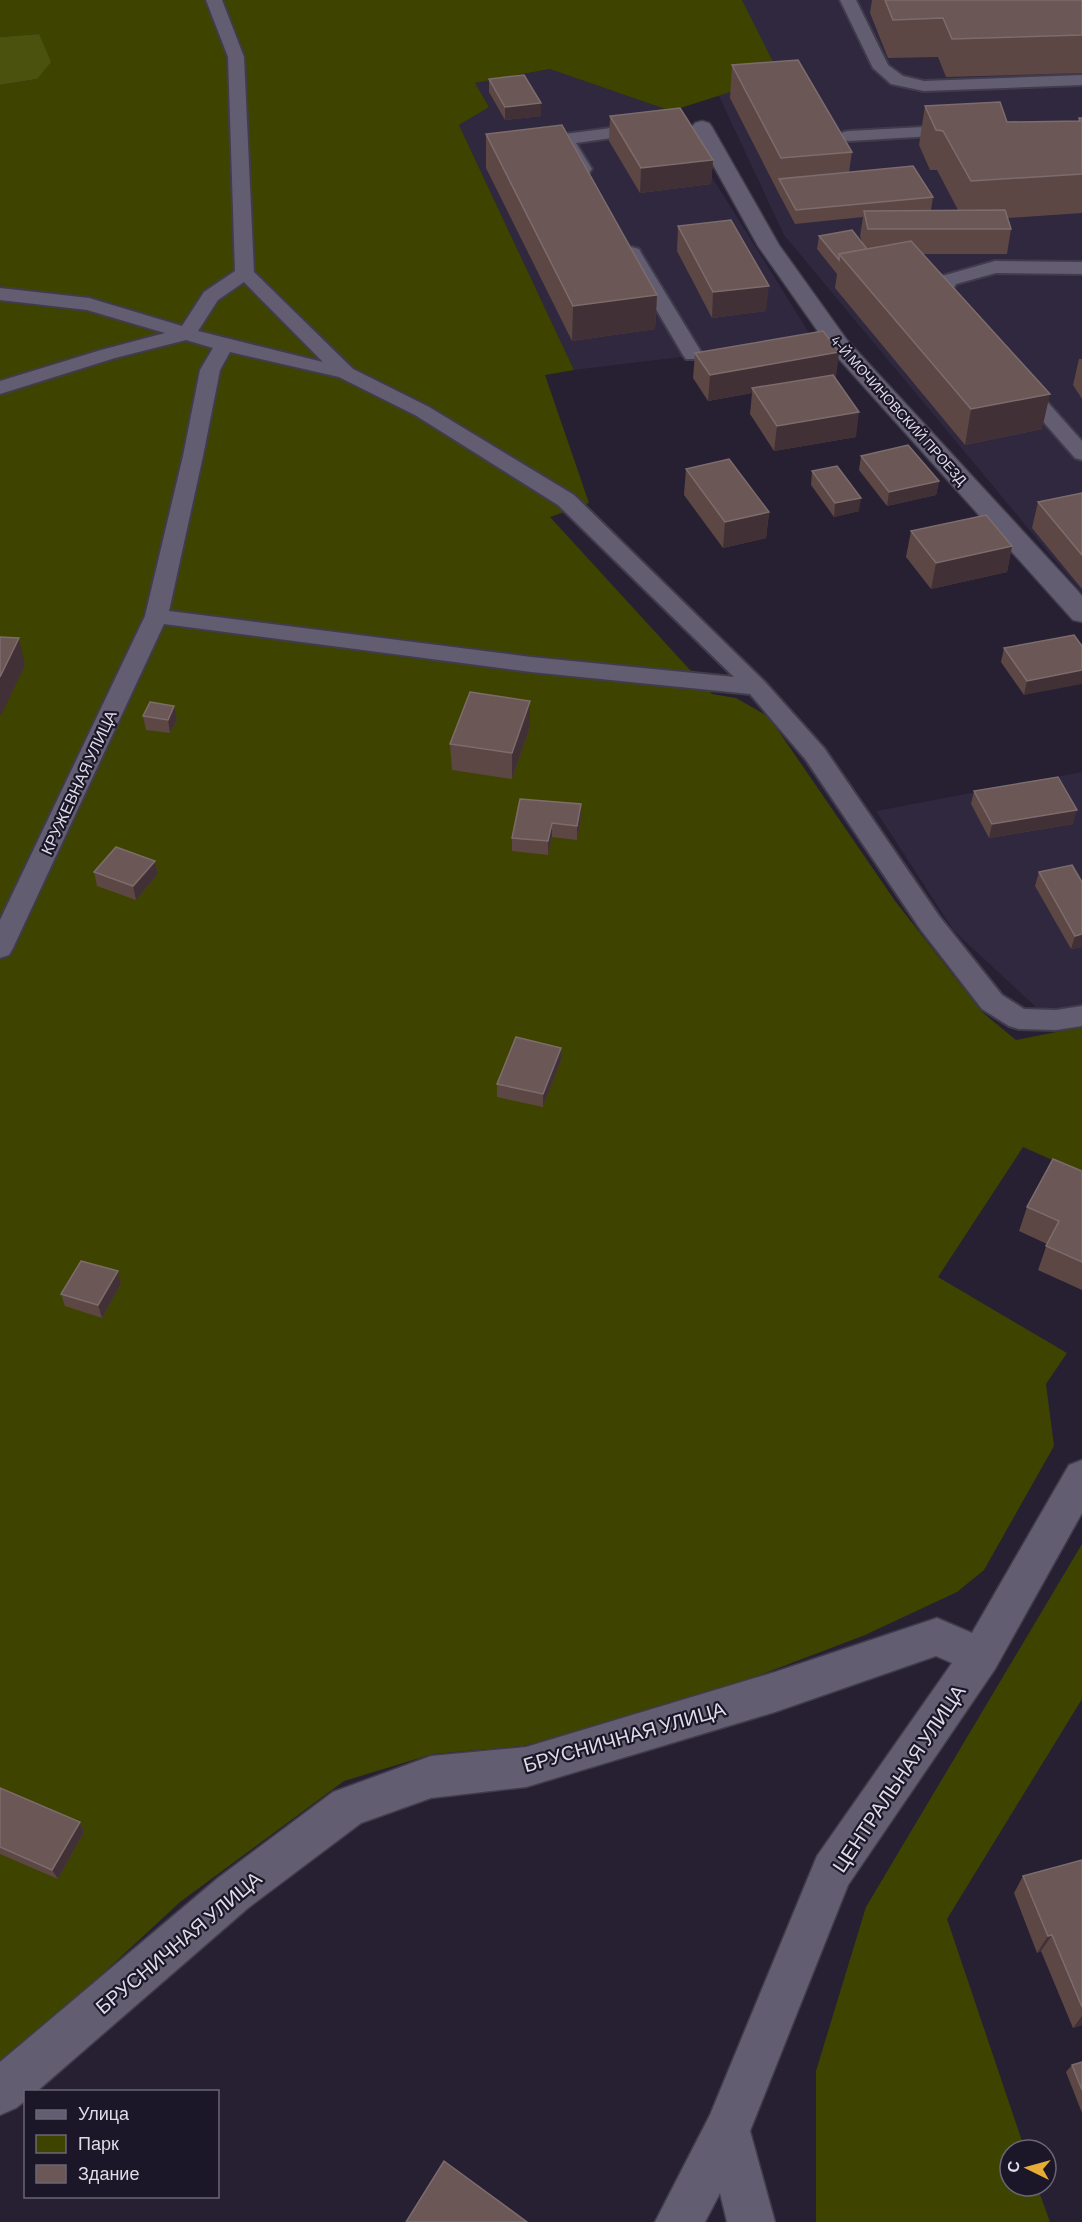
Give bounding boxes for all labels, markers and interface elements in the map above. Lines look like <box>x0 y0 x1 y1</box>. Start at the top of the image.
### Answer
street label: 4-Й МОЧИНОВСКИЙ ПРОЕЗД <box>827 332 971 489</box>
street label: КРУЖЕВНАЯ УЛИЦА <box>36 707 120 857</box>
street label: ЦЕНТРАЛЬНАЯ УЛИЦА <box>826 1679 970 1876</box>
street label: БРУСНИЧНАЯ УЛИЦА <box>520 1695 728 1776</box>
street label: БРУСНИЧНАЯ УЛИЦА <box>90 1865 266 2018</box>
legend <box>24 2090 219 2198</box>
text: Улица <box>78 2102 130 2124</box>
text: Парк <box>78 2132 119 2154</box>
north arrow <box>998 2138 1058 2198</box>
text: С <box>1003 2160 1023 2173</box>
text: Здание <box>78 2162 139 2184</box>

